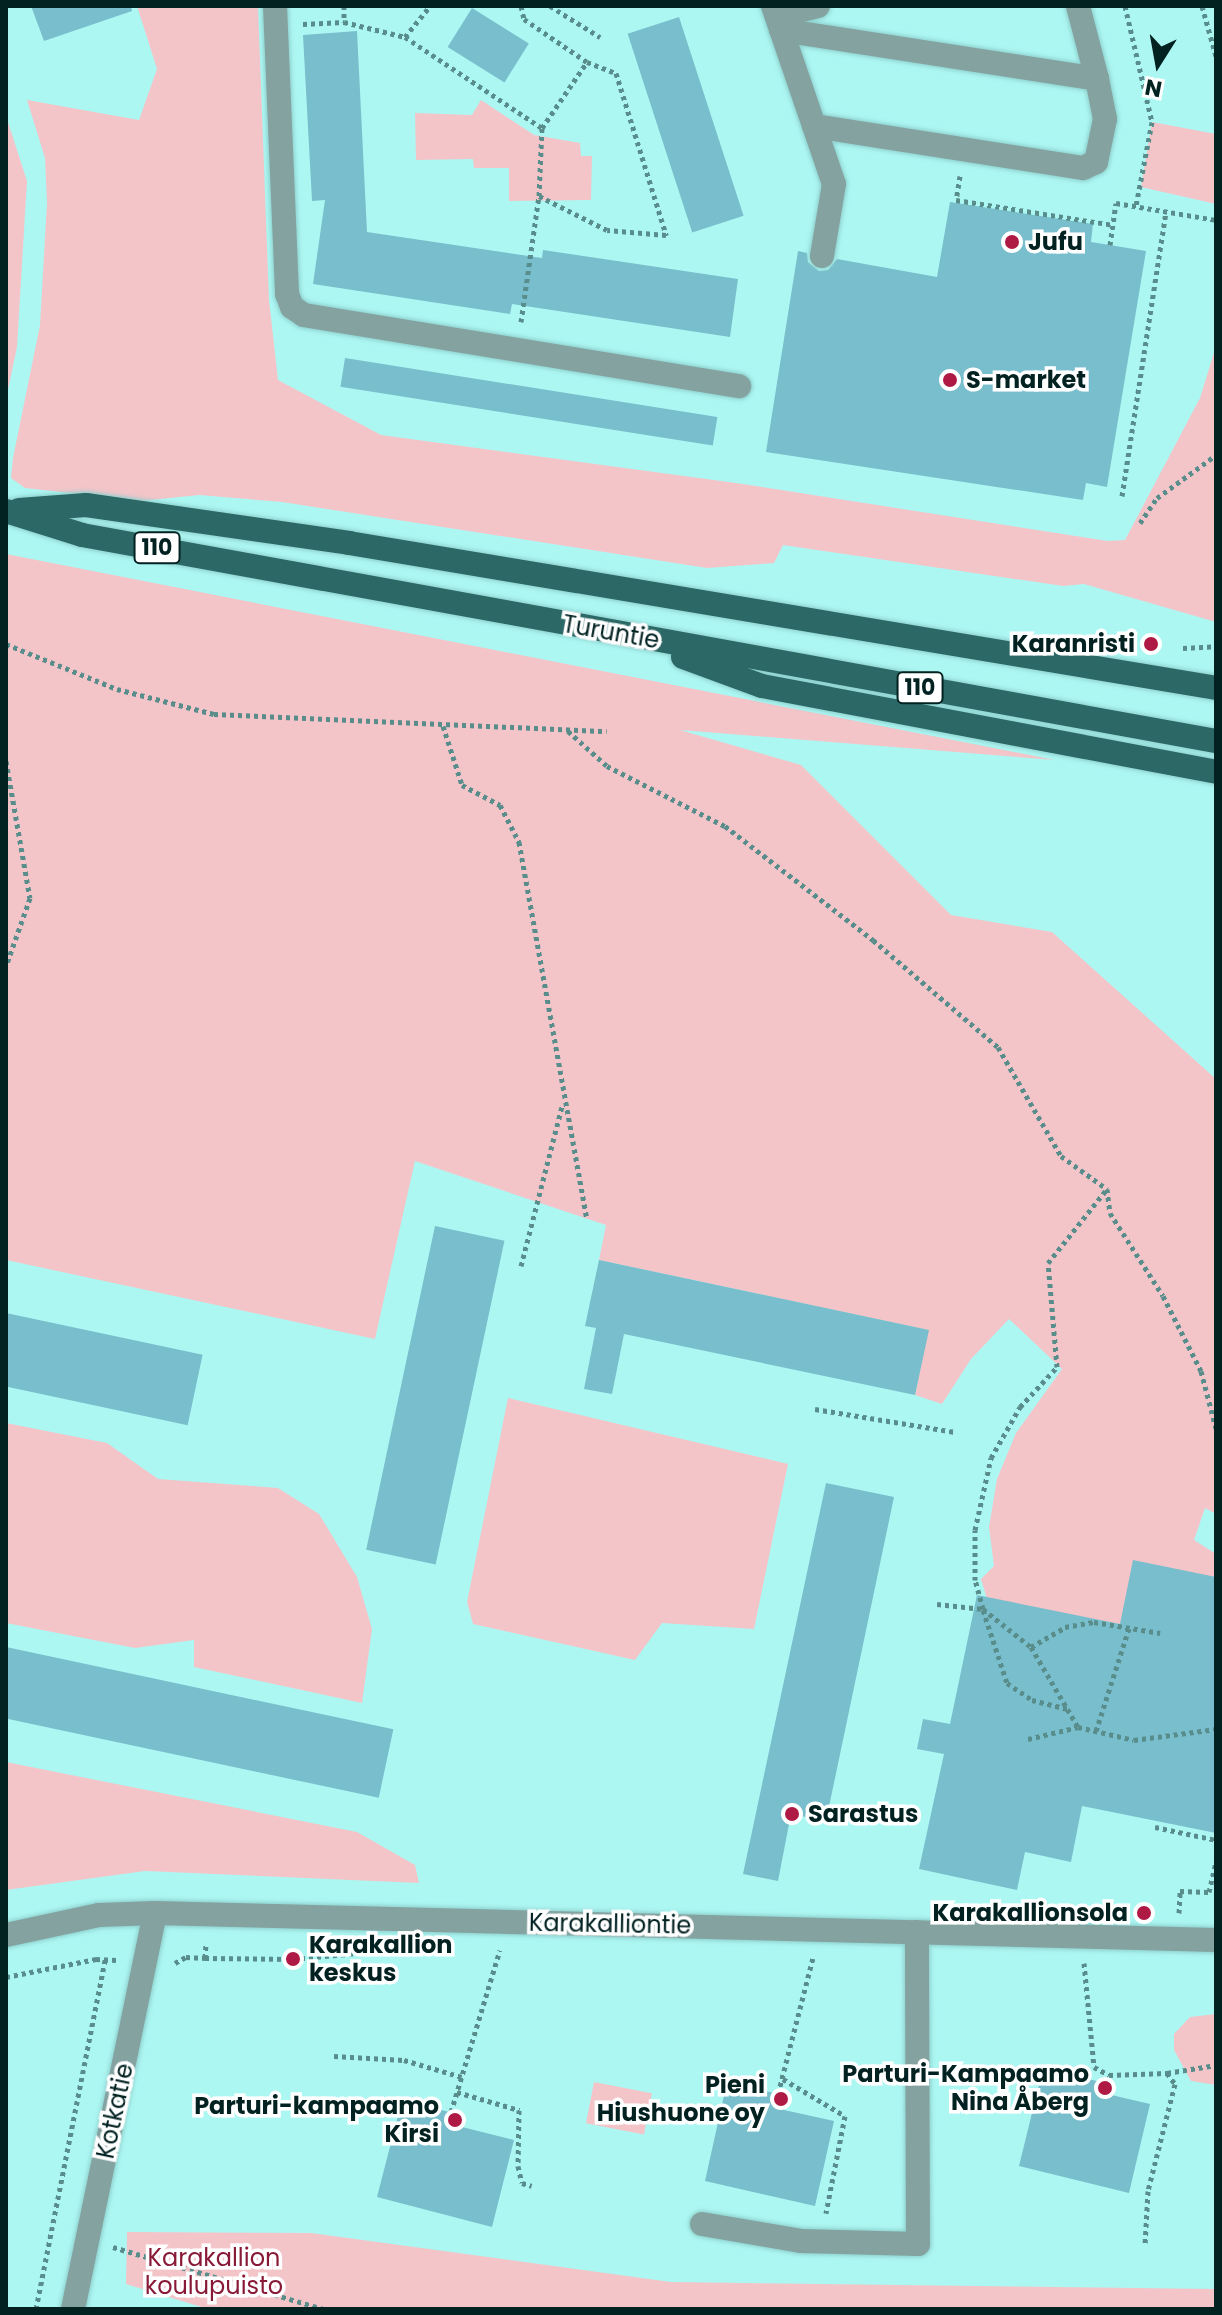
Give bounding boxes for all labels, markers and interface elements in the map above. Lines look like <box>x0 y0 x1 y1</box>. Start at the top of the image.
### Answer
north arrow <box>1118 24 1198 104</box>
text: N <box>1142 71 1164 105</box>
place label: Jufu <box>1028 228 1083 256</box>
marker: Jufu <box>1003 233 1021 251</box>
place label: S-market <box>966 366 1086 394</box>
marker: S-market <box>941 371 959 389</box>
road number: 110 <box>133 530 181 566</box>
street label: Turuntie <box>560 609 662 655</box>
place label: Karanristi <box>1012 630 1135 658</box>
marker: Karanristi <box>1142 635 1160 653</box>
road number: 110 <box>896 670 944 706</box>
place label: Sarastus <box>808 1800 918 1828</box>
marker: Sarastus <box>783 1805 801 1823</box>
place label: Karakallionsola <box>933 1899 1128 1927</box>
marker: Karakallionsola <box>1135 1904 1153 1922</box>
street label: Karakalliontie <box>529 1908 691 1940</box>
place label: Karakallion keskus <box>309 1931 452 1987</box>
marker: Karakallion keskus <box>284 1950 302 1968</box>
place label: Parturi-Kampaamo Nina Åberg <box>842 2060 1089 2116</box>
street label: Kotkatie <box>91 2061 139 2161</box>
place label: Pieni Hiushuone oy <box>597 2071 765 2127</box>
marker: Parturi-Kampaamo Nina Åberg <box>1096 2079 1114 2097</box>
marker: Pieni Hiushuone oy <box>772 2090 790 2108</box>
place label: Parturi-kampaamo Kirsi <box>194 2092 439 2148</box>
marker: Parturi-kampaamo Kirsi <box>446 2111 464 2129</box>
park label: Karakallion koulupuisto <box>145 2244 283 2300</box>

